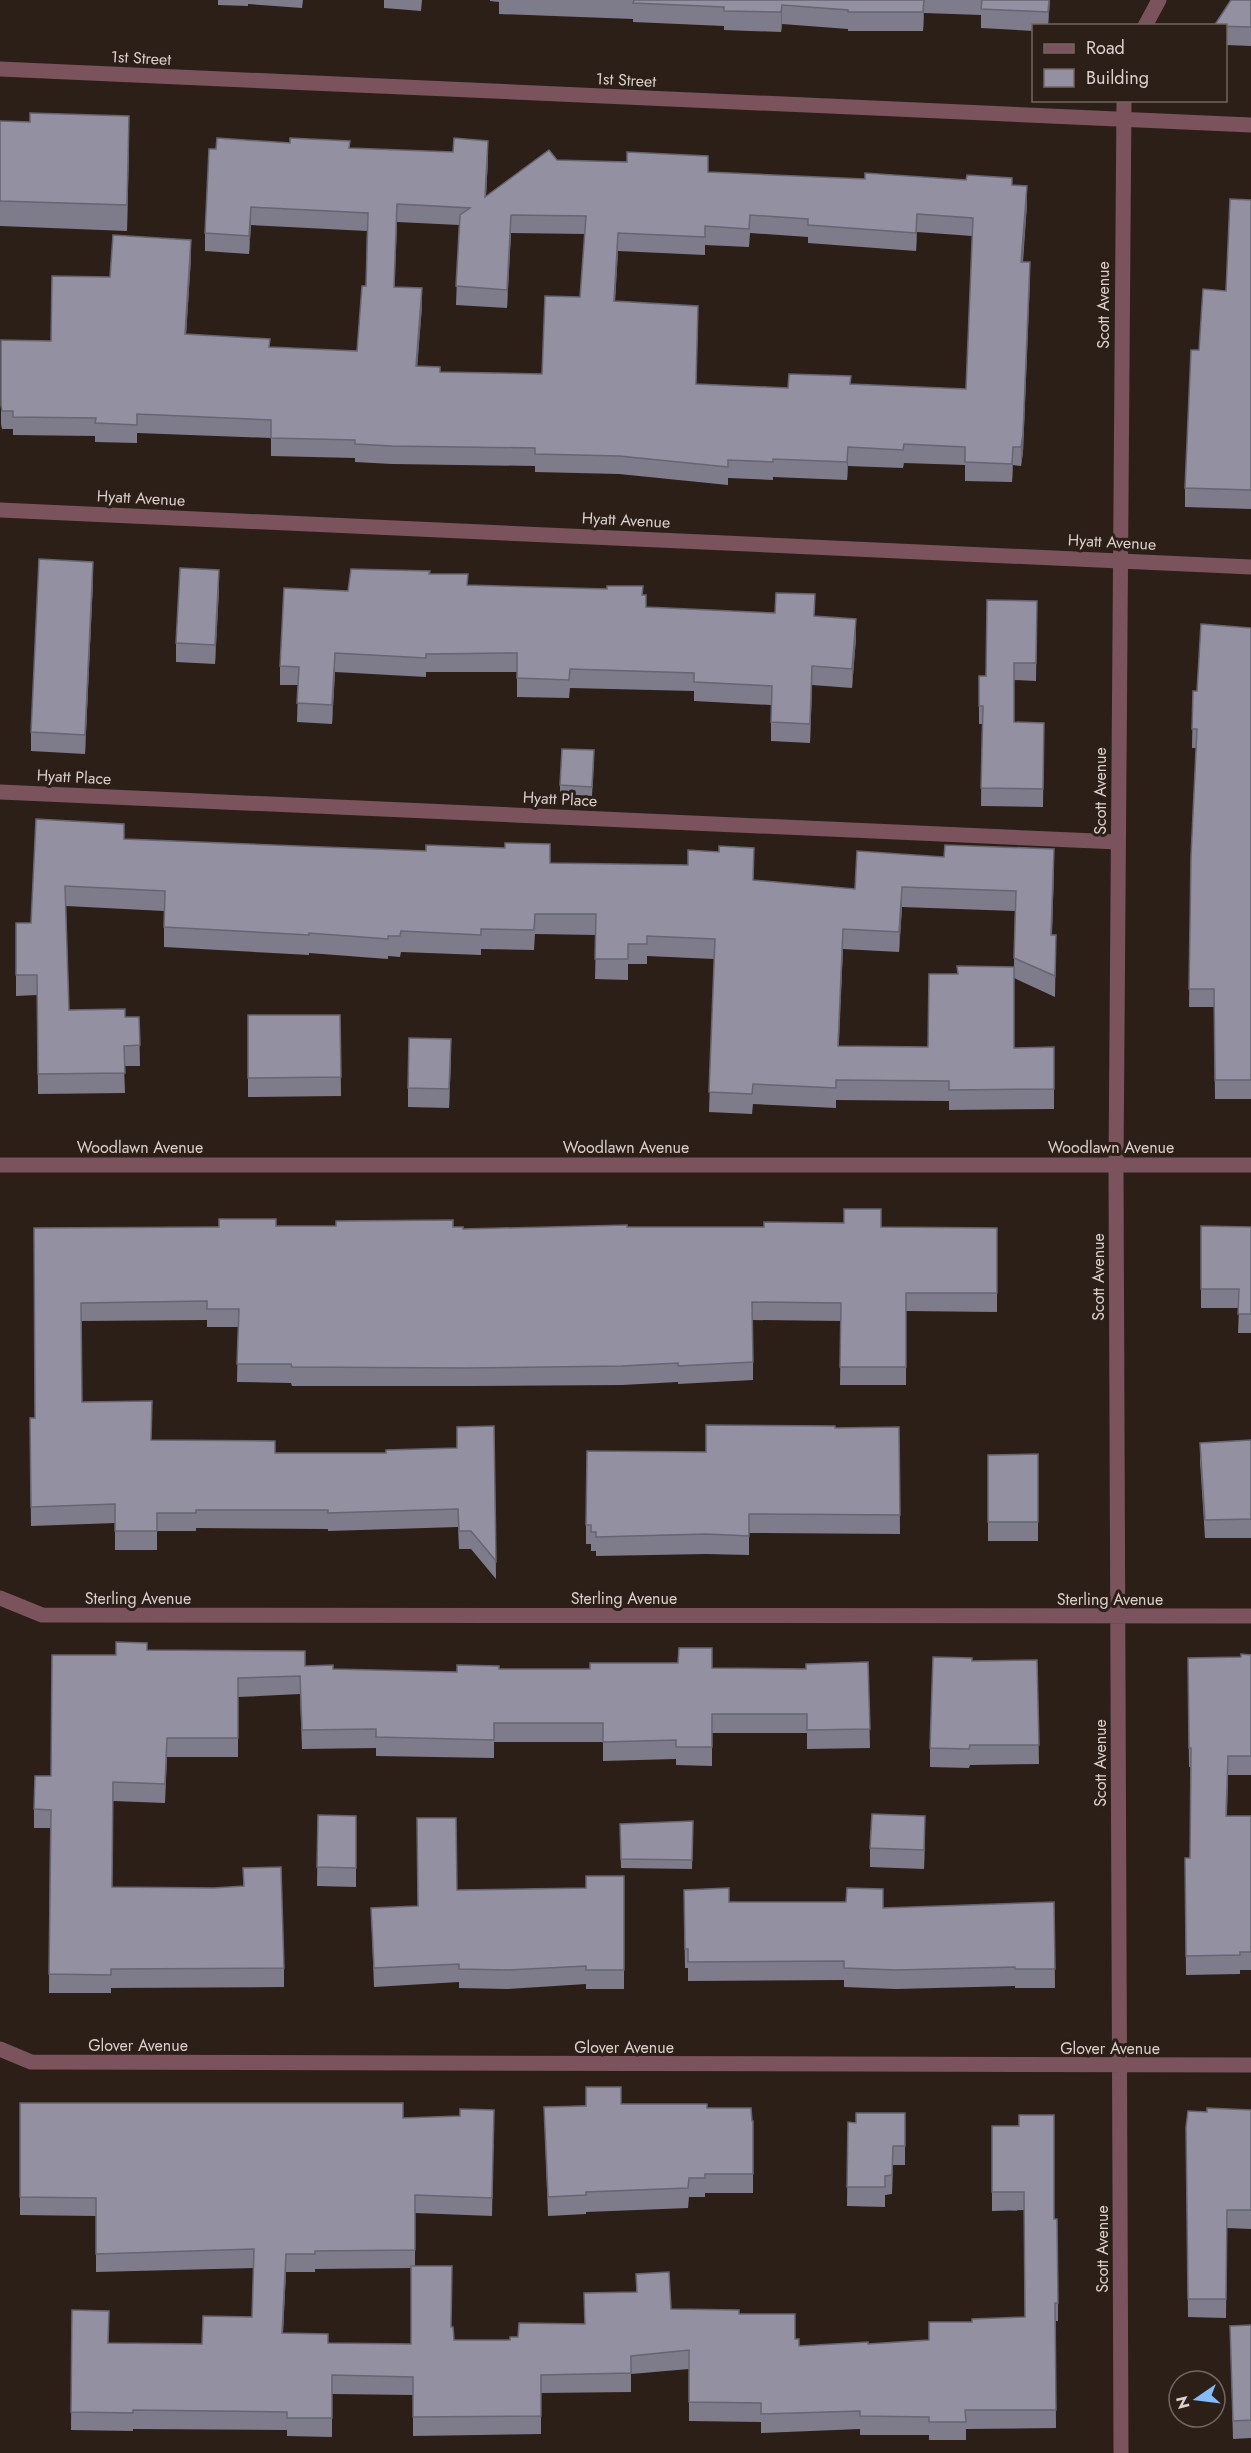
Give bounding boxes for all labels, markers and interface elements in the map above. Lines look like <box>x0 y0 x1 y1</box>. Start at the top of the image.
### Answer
legend <box>1032 24 1227 102</box>
text: Road <box>1086 35 1125 61</box>
street label: 1st Street <box>110 45 172 71</box>
text: Building <box>1086 65 1149 91</box>
street label: 1st Street <box>595 67 657 93</box>
street label: Scott Avenue <box>1092 261 1115 349</box>
street label: Hyatt Avenue <box>96 484 186 512</box>
street label: Hyatt Avenue <box>581 506 671 534</box>
street label: Hyatt Avenue <box>1067 528 1157 556</box>
street label: Scott Avenue <box>1089 747 1112 835</box>
street label: Hyatt Place <box>36 764 112 790</box>
street label: Hyatt Place <box>522 786 598 812</box>
street label: Woodlawn Avenue <box>77 1136 203 1159</box>
street label: Woodlawn Avenue <box>563 1136 689 1159</box>
street label: Woodlawn Avenue <box>1048 1136 1174 1159</box>
street label: Scott Avenue <box>1087 1233 1110 1321</box>
street label: Sterling Avenue <box>85 1587 191 1610</box>
street label: Sterling Avenue <box>571 1587 677 1610</box>
street label: Sterling Avenue <box>1057 1588 1163 1611</box>
street label: Scott Avenue <box>1089 1719 1112 1807</box>
street label: Glover Avenue <box>88 2034 188 2057</box>
street label: Glover Avenue <box>574 2036 674 2059</box>
street label: Glover Avenue <box>1060 2037 1160 2060</box>
street label: Scott Avenue <box>1091 2205 1114 2293</box>
north arrow <box>1167 2369 1227 2429</box>
text: N <box>1170 2394 1196 2411</box>

